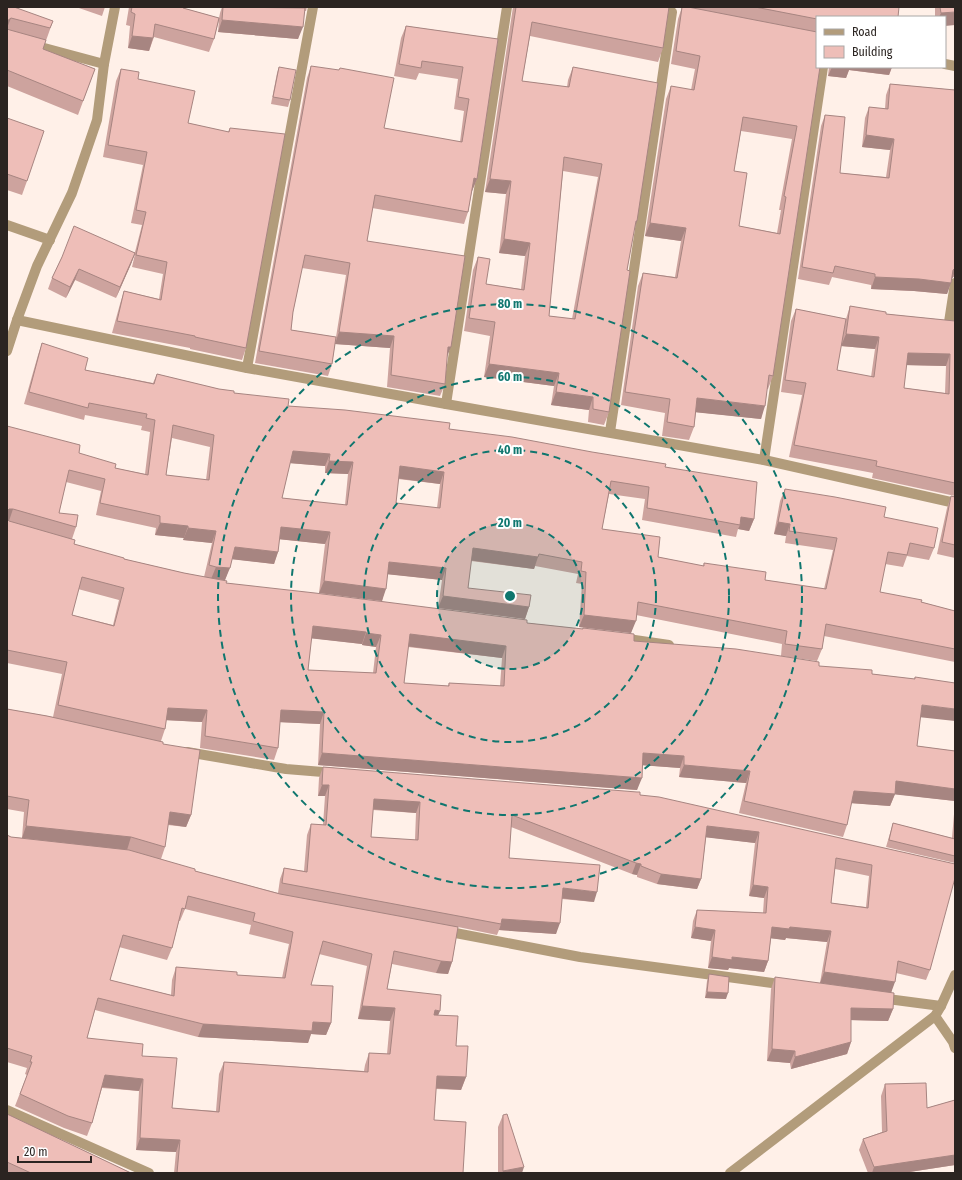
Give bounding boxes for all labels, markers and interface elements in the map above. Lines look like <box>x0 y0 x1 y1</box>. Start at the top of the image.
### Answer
legend <box>816 16 946 68</box>
text: Road <box>852 25 877 39</box>
text: Building <box>852 45 893 59</box>
text: 80 m <box>498 297 522 311</box>
text: 60 m <box>498 370 522 384</box>
text: 40 m <box>498 443 522 457</box>
text: 20 m <box>497 516 522 530</box>
centre of rings <box>503 589 517 603</box>
scale bar <box>18 1138 91 1164</box>
text: 20 m <box>24 1145 48 1159</box>

